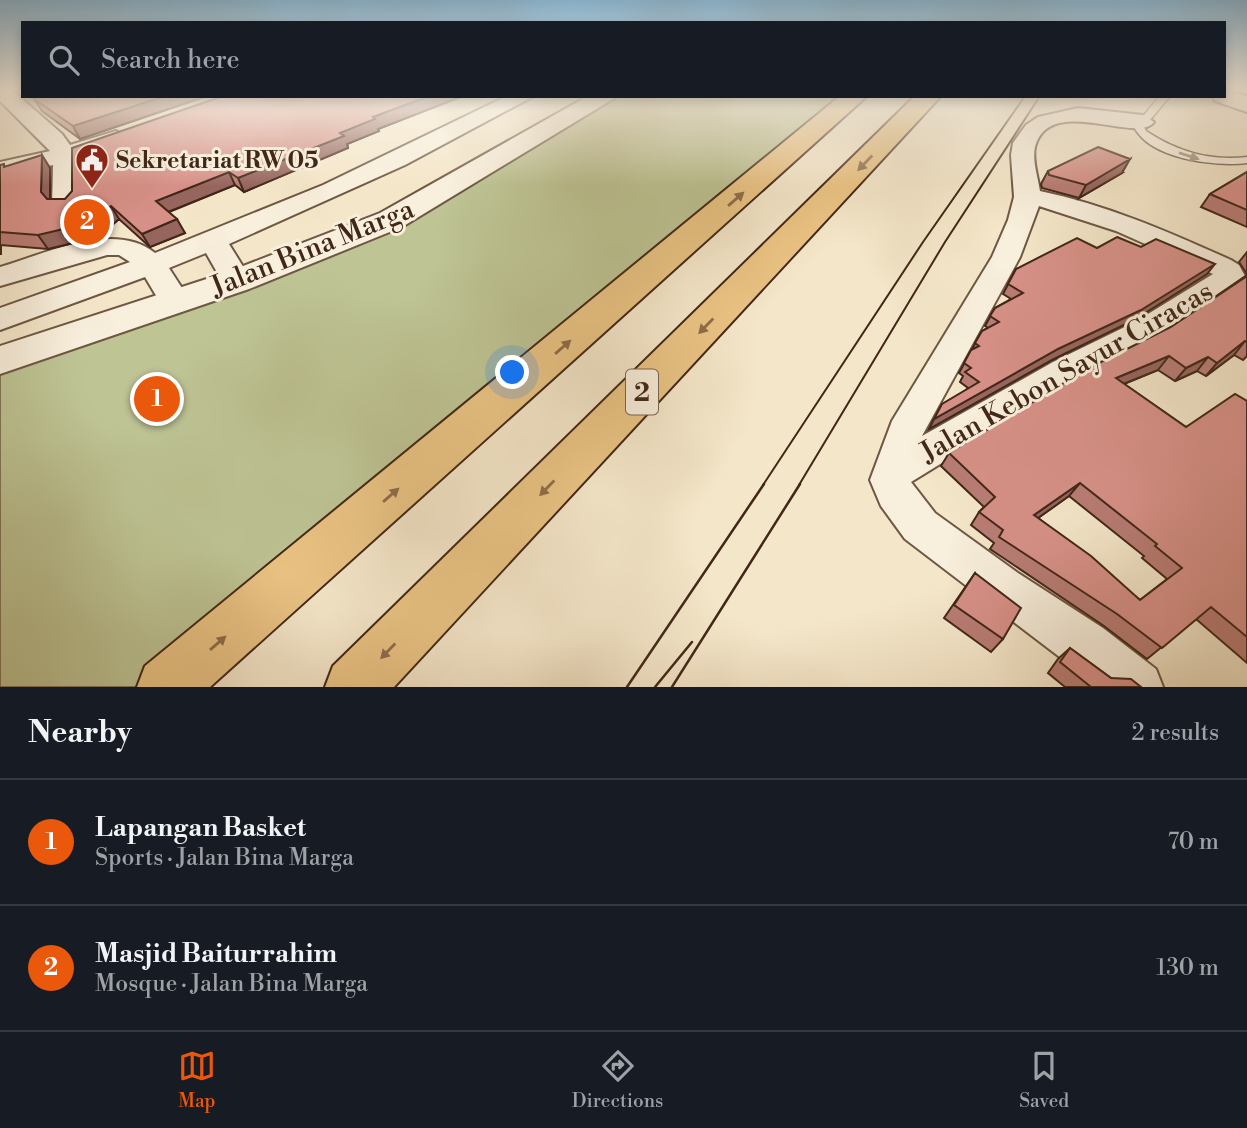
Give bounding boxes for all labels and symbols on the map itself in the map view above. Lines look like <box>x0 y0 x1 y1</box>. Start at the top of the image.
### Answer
public building icon: Sekretariat RW 05 <box>73 141 111 190</box>
place label: Sekretariat RW 05 <box>116 147 319 175</box>
one-way arrow <box>1179 151 1200 161</box>
one-way arrow <box>856 154 873 171</box>
street label: Jalan Bina Marga <box>205 191 420 305</box>
one-way arrow <box>727 191 745 206</box>
pin: 2 <box>64 196 110 248</box>
street label: Jalan Kebon Sayur Ciracas <box>913 274 1219 471</box>
one-way arrow <box>697 317 714 334</box>
one-way arrow <box>555 340 572 355</box>
your location <box>495 355 529 389</box>
road number: 2 <box>626 370 658 414</box>
pin: 1 <box>134 373 180 425</box>
one-way arrow <box>539 480 556 497</box>
one-way arrow <box>382 488 399 503</box>
one-way arrow <box>209 636 226 651</box>
one-way arrow <box>380 643 397 660</box>

